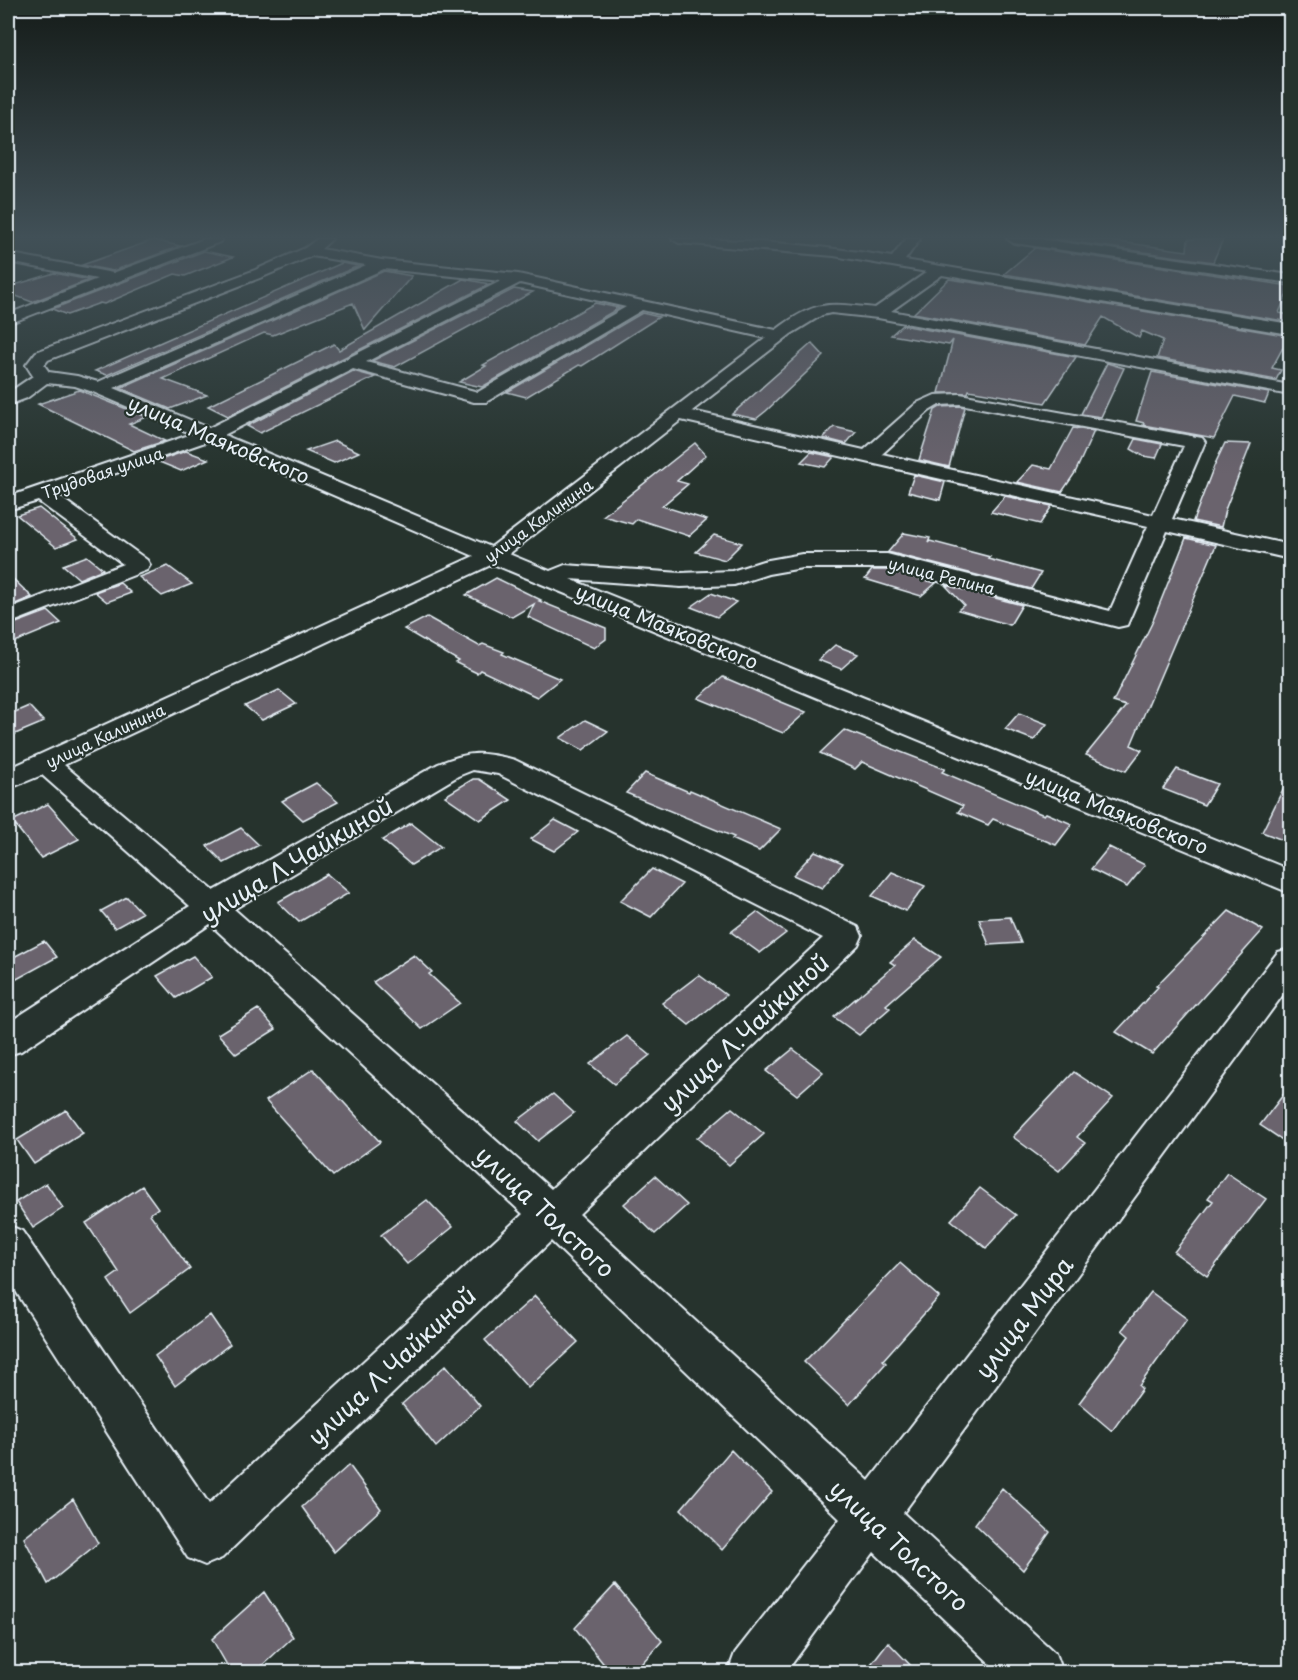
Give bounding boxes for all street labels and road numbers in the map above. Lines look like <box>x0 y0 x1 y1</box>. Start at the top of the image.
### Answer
street label: улица Маяковского <box>123 387 315 491</box>
street label: Трудовая улица <box>38 440 166 504</box>
street label: улица Калинина <box>479 472 597 568</box>
street label: улица Репина <box>886 550 998 600</box>
street label: улица Маяковского <box>571 576 763 676</box>
street label: улица Калинина <box>41 697 169 773</box>
street label: улица Маяковского <box>1021 761 1213 861</box>
street label: улица Л.Чайкиной <box>193 787 399 931</box>
street label: улица Л.Чайкиной <box>652 944 836 1120</box>
street label: улица Толстого <box>468 1137 624 1285</box>
street label: улица Мира <box>965 1248 1081 1386</box>
street label: улица Л.Чайкиной <box>299 1277 483 1453</box>
street label: улица Толстого <box>822 1471 978 1619</box>

